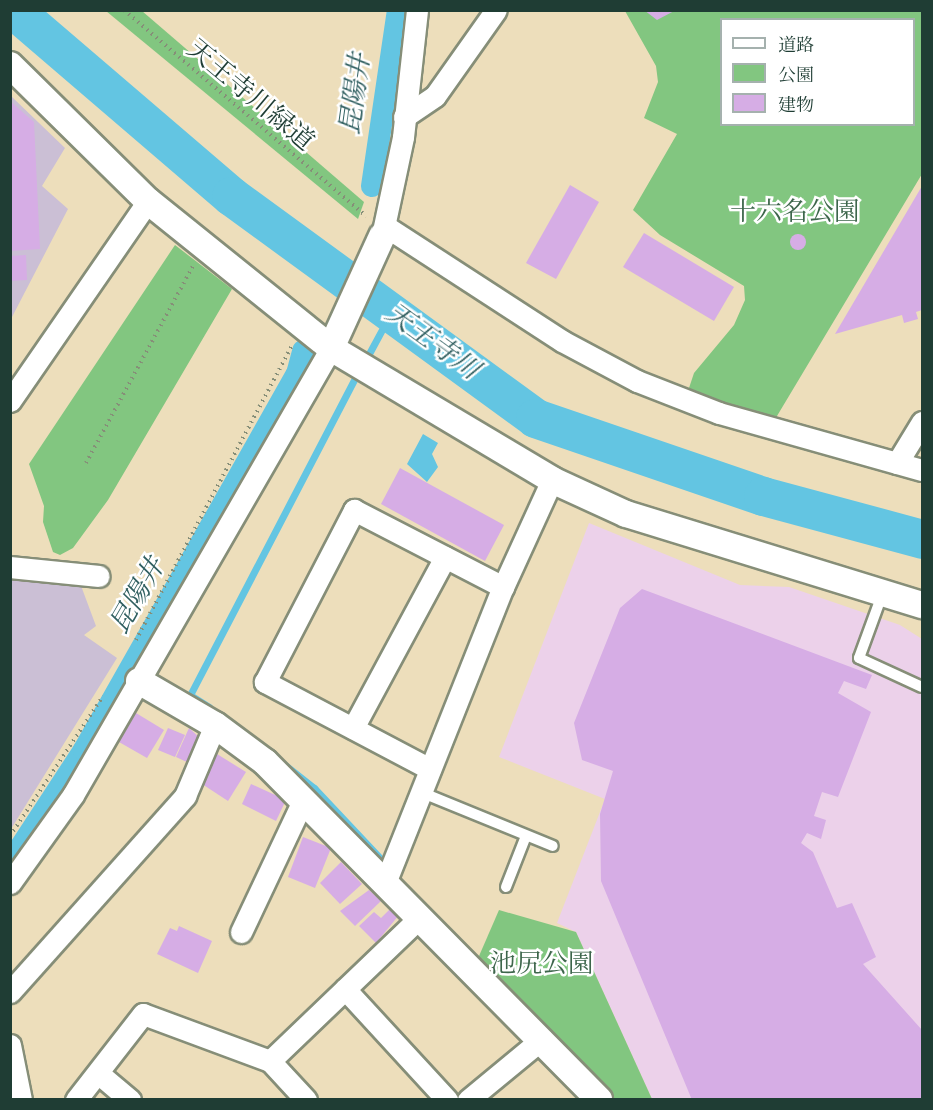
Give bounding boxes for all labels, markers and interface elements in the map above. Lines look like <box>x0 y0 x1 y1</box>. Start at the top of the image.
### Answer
legend <box>720 18 915 126</box>
street label: 天王寺川緑道 <box>180 34 320 158</box>
text: 道路 <box>778 35 814 57</box>
water label: 昆陽井 <box>334 52 378 136</box>
text: 公園 <box>778 65 814 87</box>
text: 建物 <box>778 95 814 117</box>
park label: 十六名公園 <box>730 197 860 229</box>
water label: 天王寺川 <box>379 297 485 387</box>
water label: 昆陽井 <box>104 553 172 639</box>
park label: 池尻公園 <box>490 949 594 981</box>

